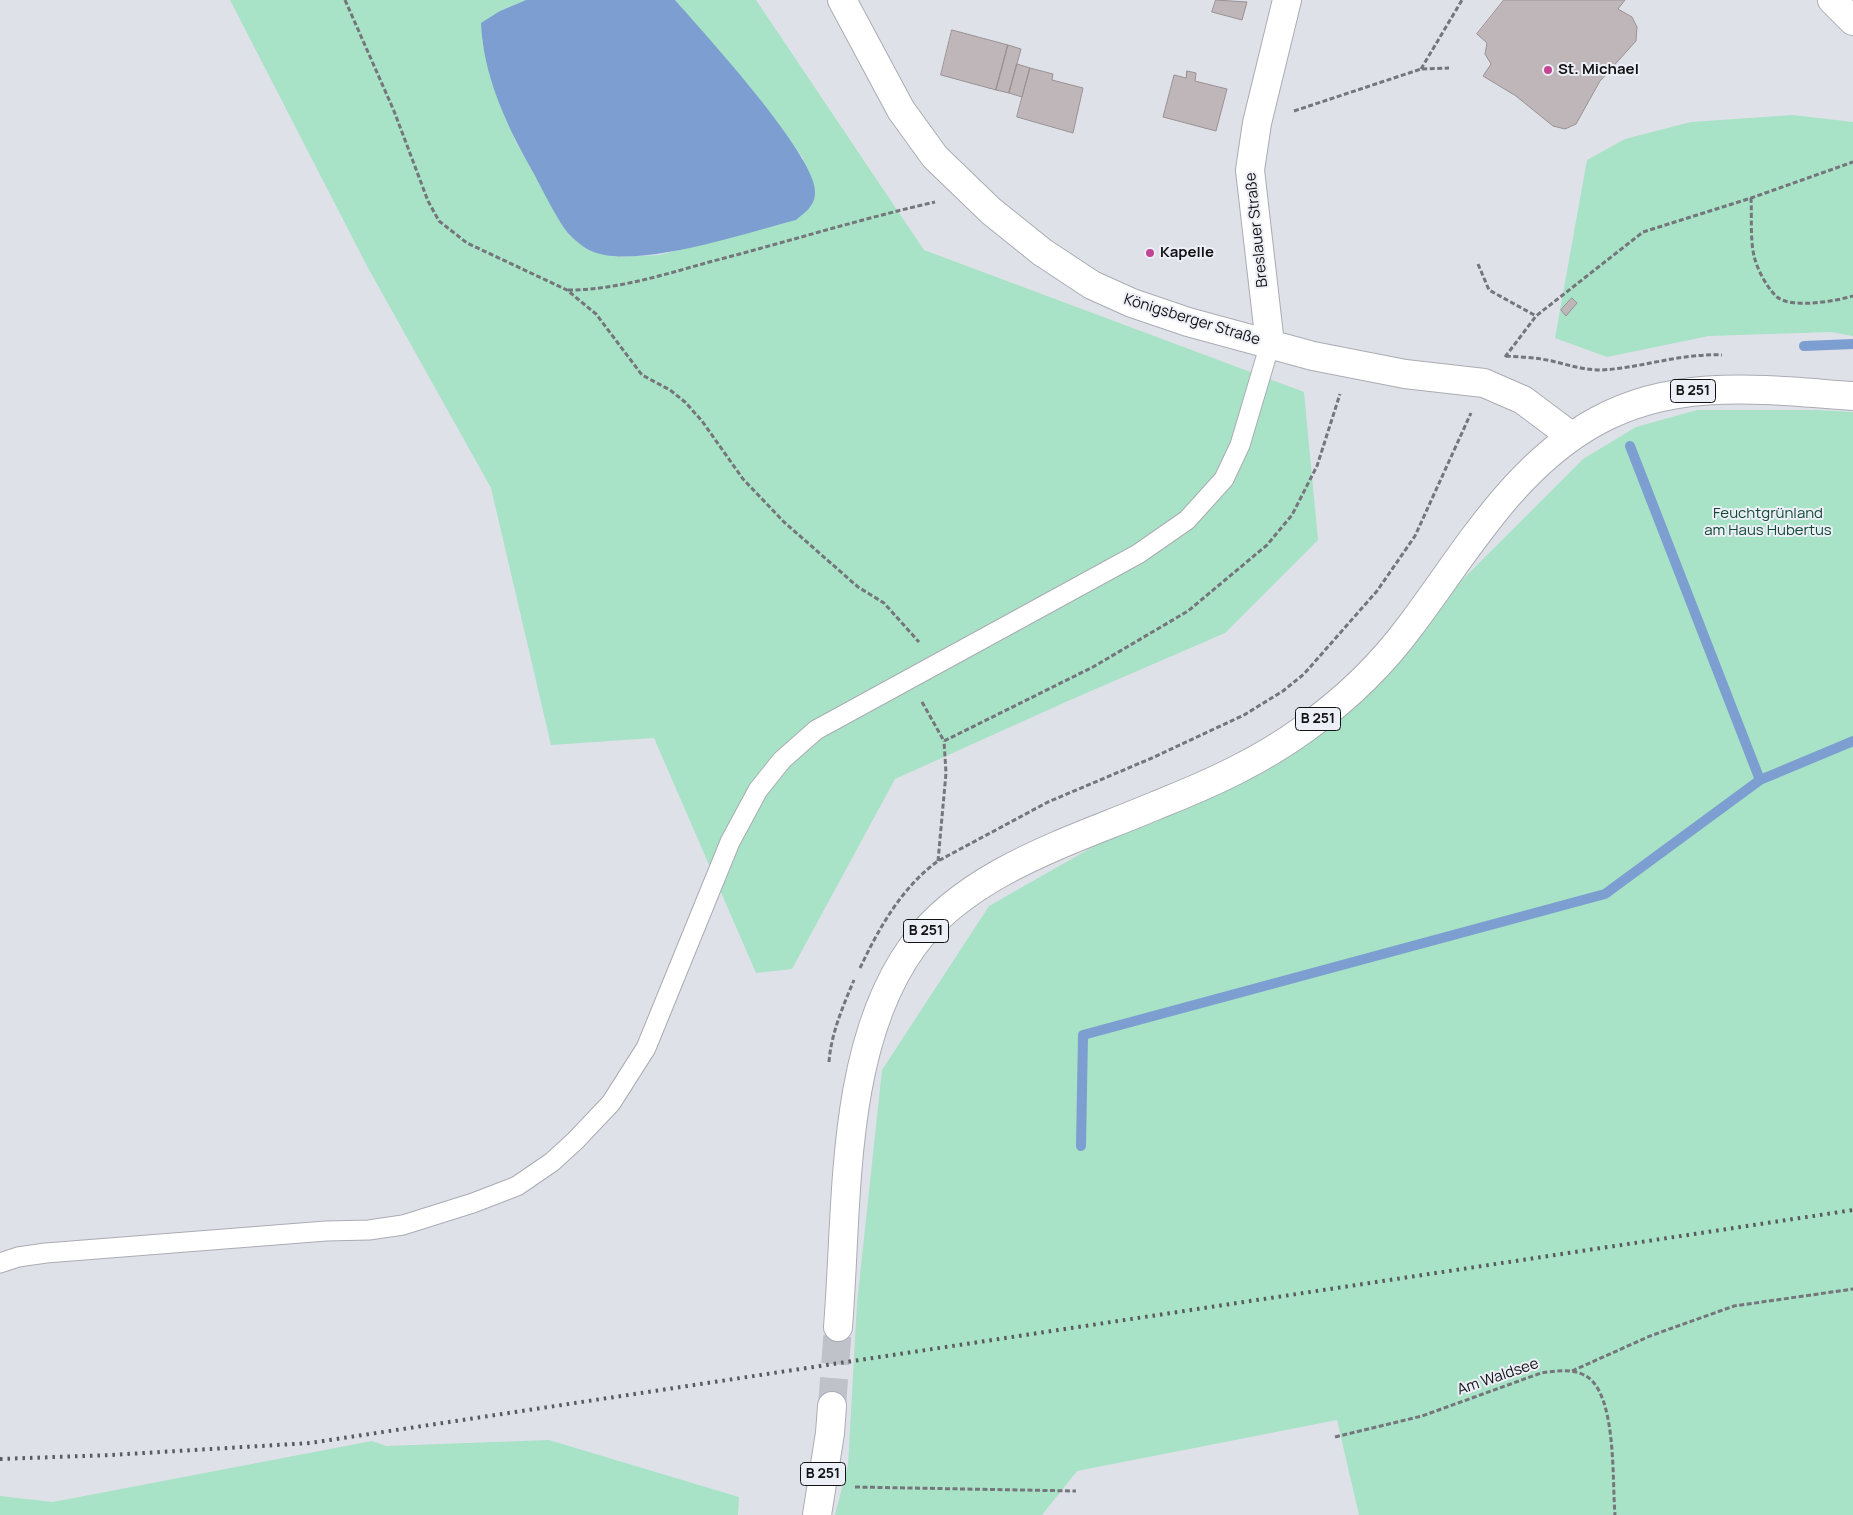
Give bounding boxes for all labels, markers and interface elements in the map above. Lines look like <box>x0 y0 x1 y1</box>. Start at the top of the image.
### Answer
place label: St. Michael <box>1558 61 1639 79</box>
marker: St. Michael <box>1542 64 1554 76</box>
street label: Breslauer Straße <box>1242 172 1272 288</box>
place label: Kapelle <box>1160 244 1214 262</box>
marker: Kapelle <box>1144 247 1156 259</box>
street label: Königsberger Straße <box>1122 291 1262 349</box>
road number: B 251 <box>1670 380 1716 402</box>
park label: Feuchtgrünland am Haus Hubertus <box>1704 505 1832 540</box>
road number: B 251 <box>1296 708 1340 731</box>
road number: B 251 <box>904 919 948 942</box>
street label: Am Waldsee <box>1455 1355 1541 1399</box>
road number: B 251 <box>800 1462 846 1486</box>

